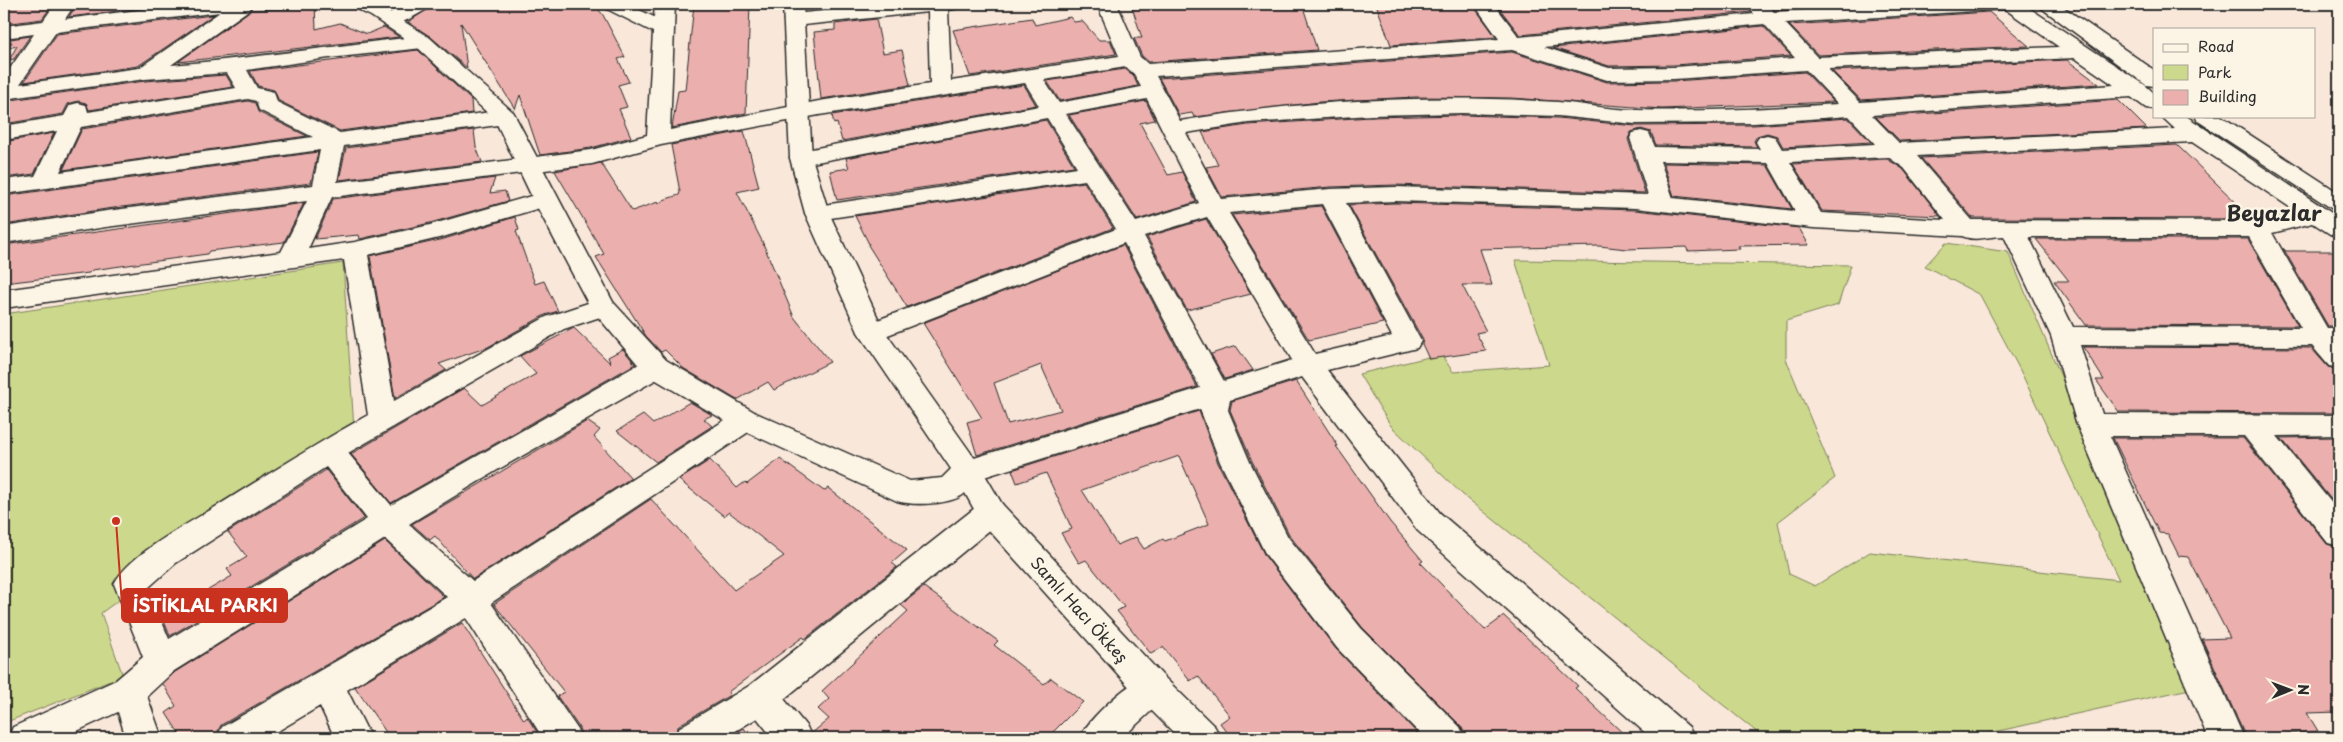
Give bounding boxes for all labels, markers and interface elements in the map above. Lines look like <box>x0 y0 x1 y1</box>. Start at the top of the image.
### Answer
legend <box>2153 28 2316 118</box>
text: Road <box>2198 34 2234 57</box>
text: Park <box>2198 60 2232 83</box>
text: Building <box>2198 84 2257 107</box>
district label: Beyazlar <box>2226 196 2322 228</box>
street label: Samlı Hacı Ökkeş <box>1026 551 1134 667</box>
callout: İSTİKLAL PARKI <box>122 589 287 622</box>
text: İSTİKLAL PARKI <box>132 591 278 618</box>
north arrow <box>2266 664 2316 714</box>
text: N <box>2293 684 2314 695</box>

